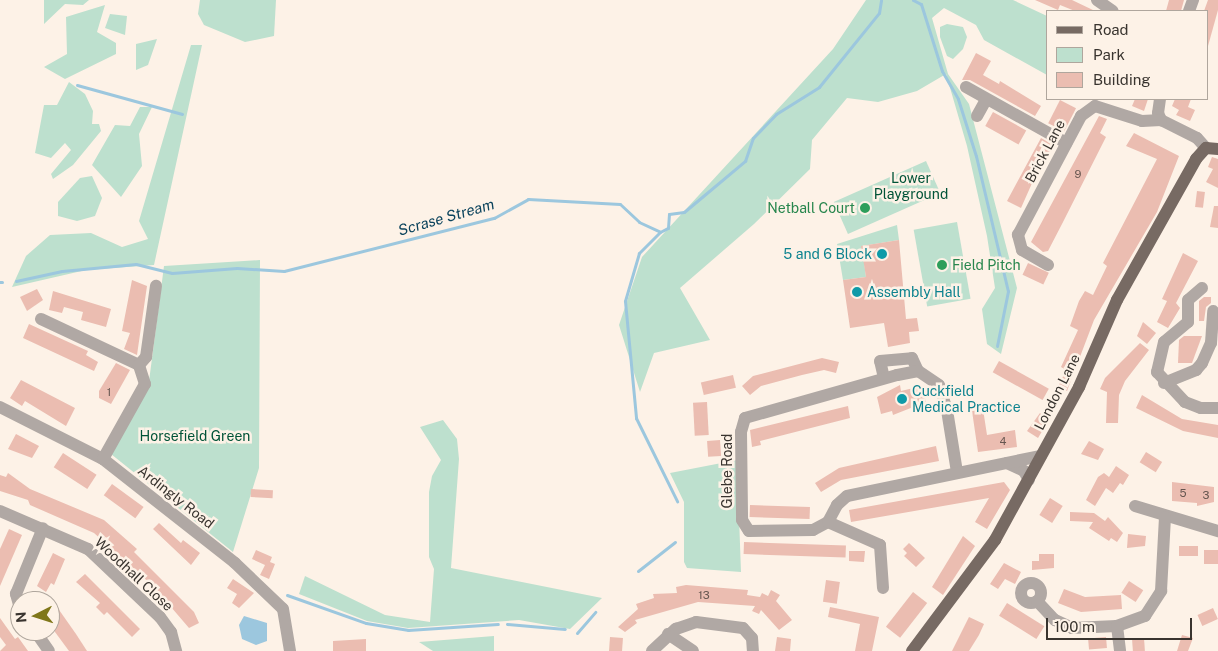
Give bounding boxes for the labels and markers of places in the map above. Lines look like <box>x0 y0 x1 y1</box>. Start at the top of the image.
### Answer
place label: Netball Court <box>767 200 855 216</box>
marker: Netball Court <box>859 202 871 214</box>
place label: 5 and 6 Block <box>783 246 872 262</box>
marker: 5 and 6 Block <box>876 248 888 260</box>
place label: Field Pitch <box>952 257 1021 273</box>
marker: Field Pitch <box>936 259 948 271</box>
place label: Assembly Hall <box>867 284 961 300</box>
marker: Assembly Hall <box>851 286 863 298</box>
place label: Cuckfield Medical Practice <box>912 383 1021 416</box>
marker: Cuckfield Medical Practice <box>896 393 908 405</box>

